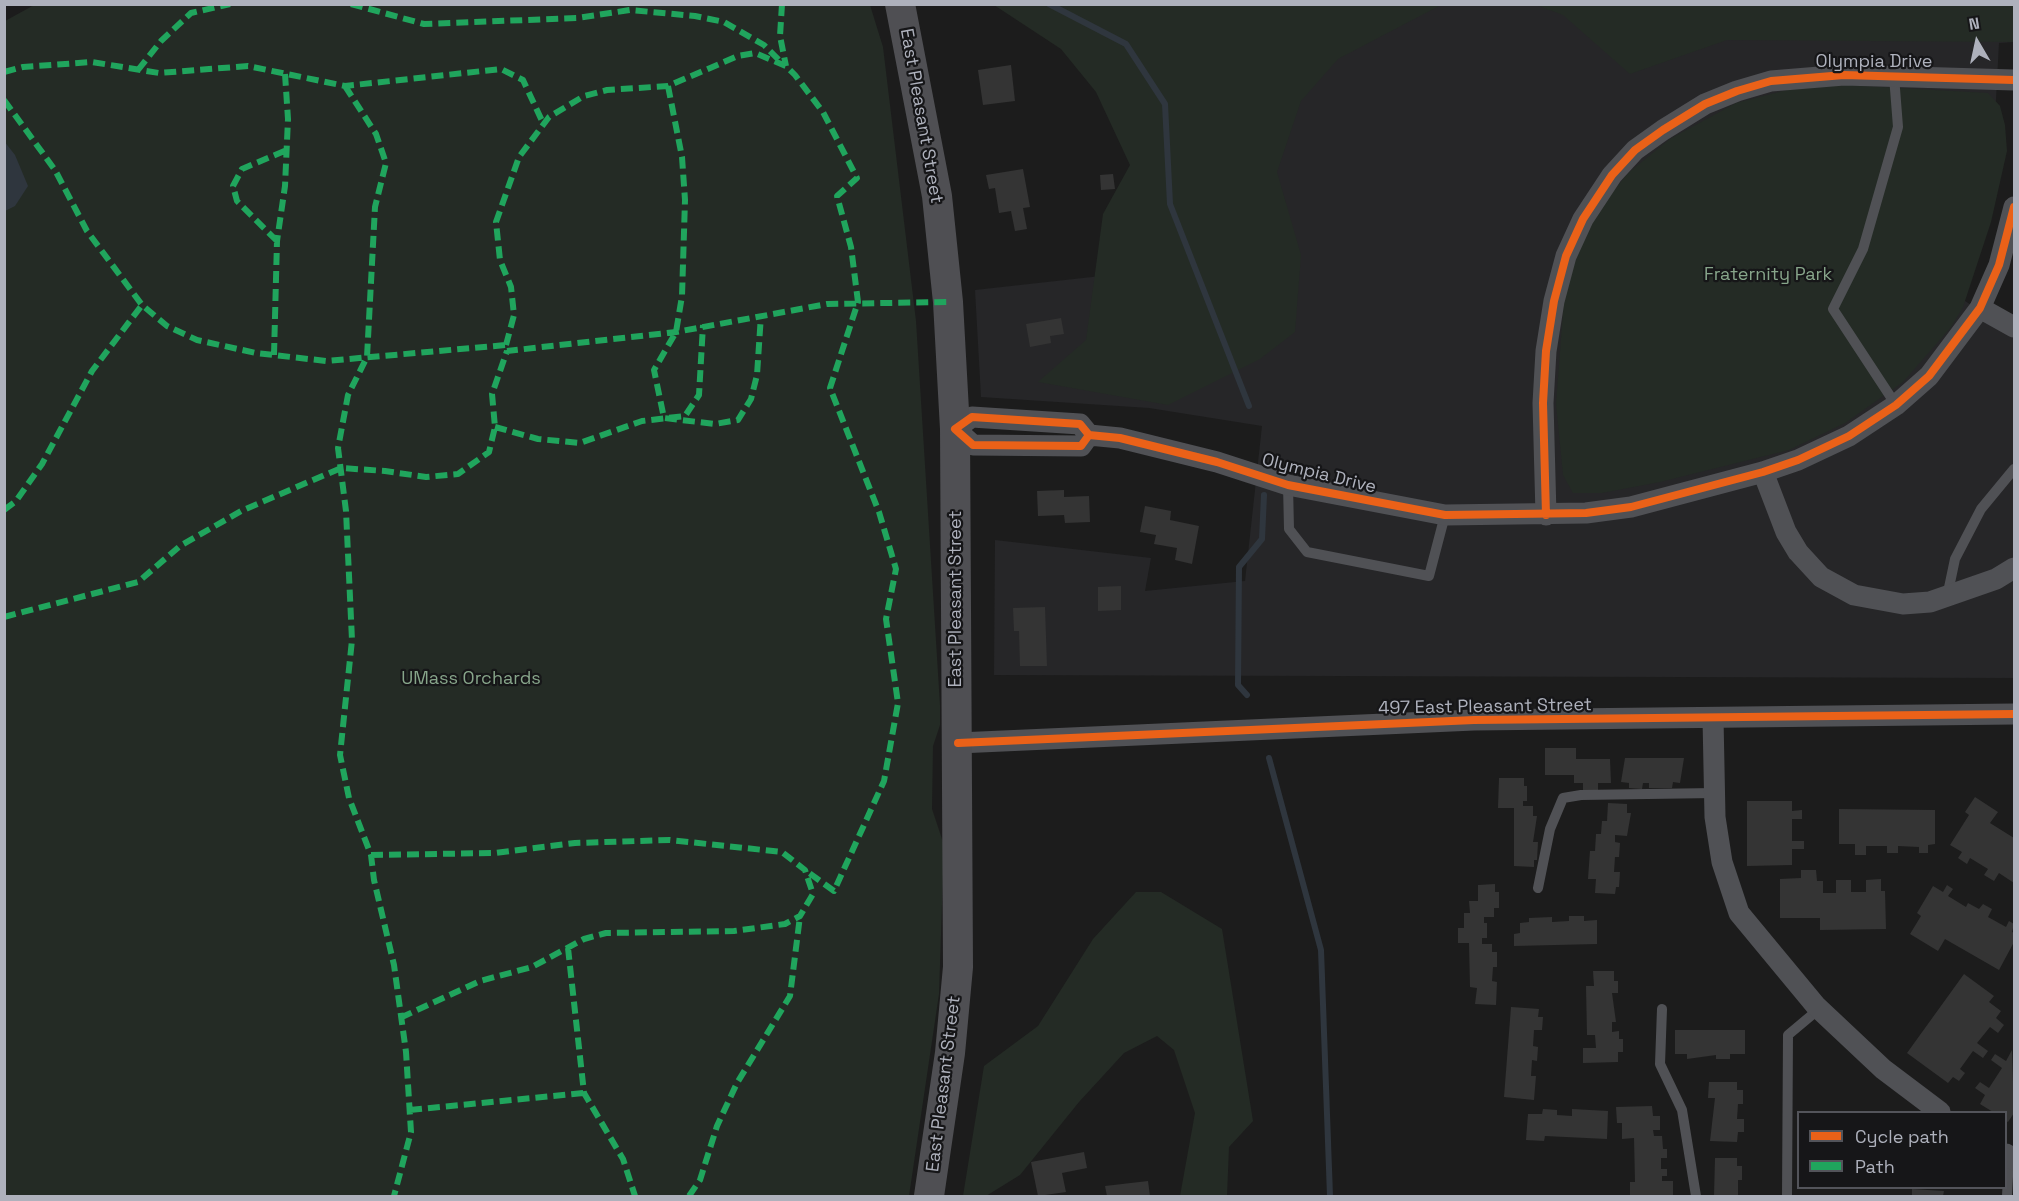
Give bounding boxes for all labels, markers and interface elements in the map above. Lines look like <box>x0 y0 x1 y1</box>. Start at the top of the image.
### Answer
north arrow <box>1947 12 2007 72</box>
text: N <box>1967 13 1981 35</box>
street label: East Pleasant Street <box>895 27 947 205</box>
street label: Olympia Drive <box>1815 51 1933 73</box>
park label: Fraternity Park <box>1704 264 1832 286</box>
street label: Olympia Drive <box>1260 449 1378 499</box>
street label: East Pleasant Street <box>945 510 967 688</box>
park label: UMass Orchards <box>401 668 541 690</box>
street label: 497 East Pleasant Street <box>1378 694 1592 720</box>
street label: East Pleasant Street <box>922 995 966 1173</box>
legend <box>1797 1111 2007 1189</box>
text: Cycle path <box>1855 1125 1949 1148</box>
text: Path <box>1855 1155 1895 1178</box>

